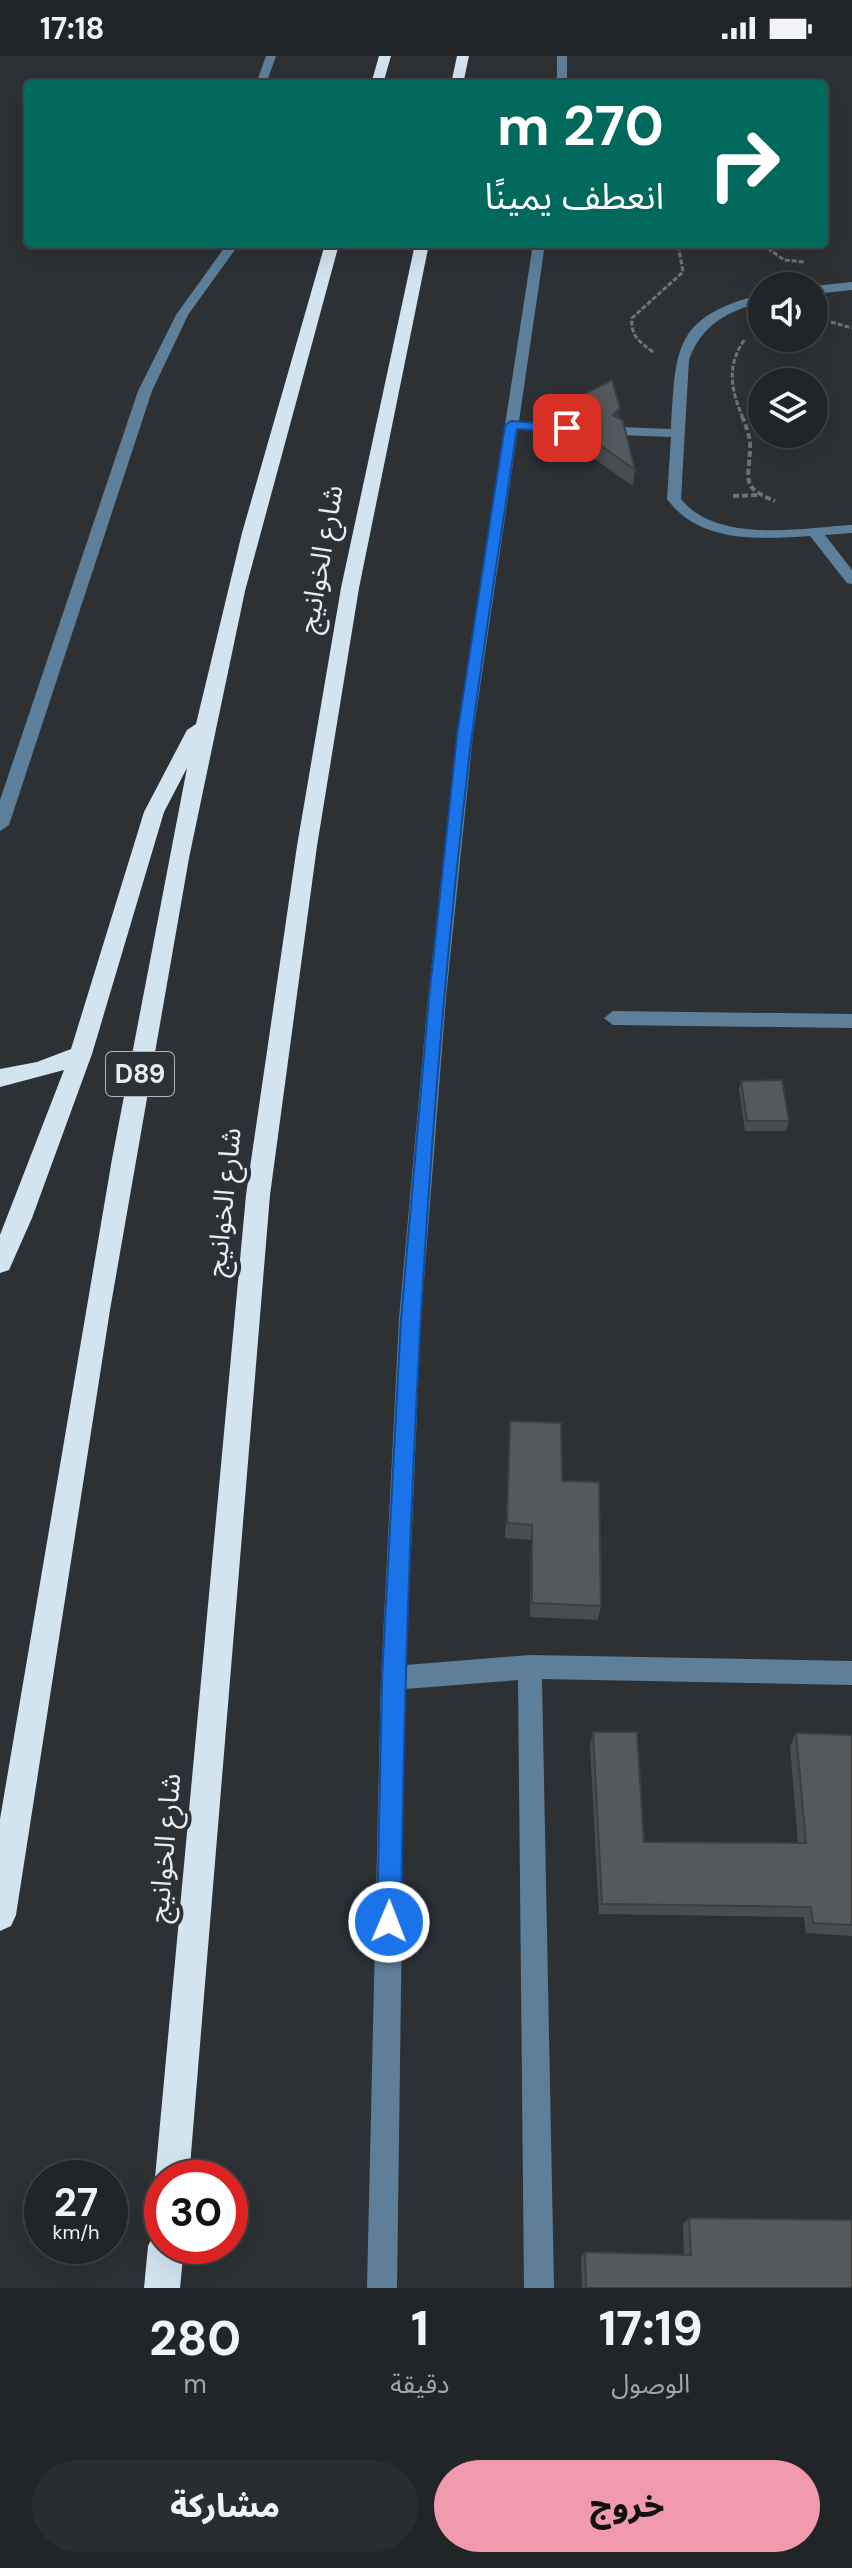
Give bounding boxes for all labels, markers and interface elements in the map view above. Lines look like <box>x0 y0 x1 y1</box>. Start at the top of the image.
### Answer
text: 17:18 <box>40 9 105 48</box>
text: 270 m <box>497 89 664 162</box>
icon: right <box>692 112 796 216</box>
text: انعطف يمينًا <box>485 173 664 220</box>
map controls <box>748 272 828 448</box>
button: sound <box>748 272 828 352</box>
button: layers <box>748 368 828 448</box>
pin <box>533 394 601 462</box>
icon: arrive <box>545 406 589 450</box>
street label: شارع الخوانيج <box>289 482 354 636</box>
road number: D89 <box>106 1052 174 1096</box>
street label: شارع الخوانيج <box>197 1126 252 1279</box>
street label: شارع الخوانيج <box>140 1772 191 1924</box>
position arrow <box>347 1880 431 1964</box>
speed limit sign: 30 <box>144 2160 248 2264</box>
text: 27 <box>54 2176 98 2228</box>
text: km/h <box>52 2219 100 2245</box>
text: 1 <box>411 2297 429 2360</box>
text: 17:19 <box>599 2297 703 2360</box>
text: 280 <box>149 2307 241 2370</box>
text: m <box>184 2367 207 2401</box>
text: دقيقة <box>390 2367 449 2401</box>
text: الوصول <box>611 2367 690 2401</box>
button: مشاركة <box>32 2460 418 2552</box>
button: خروج <box>434 2460 820 2552</box>

